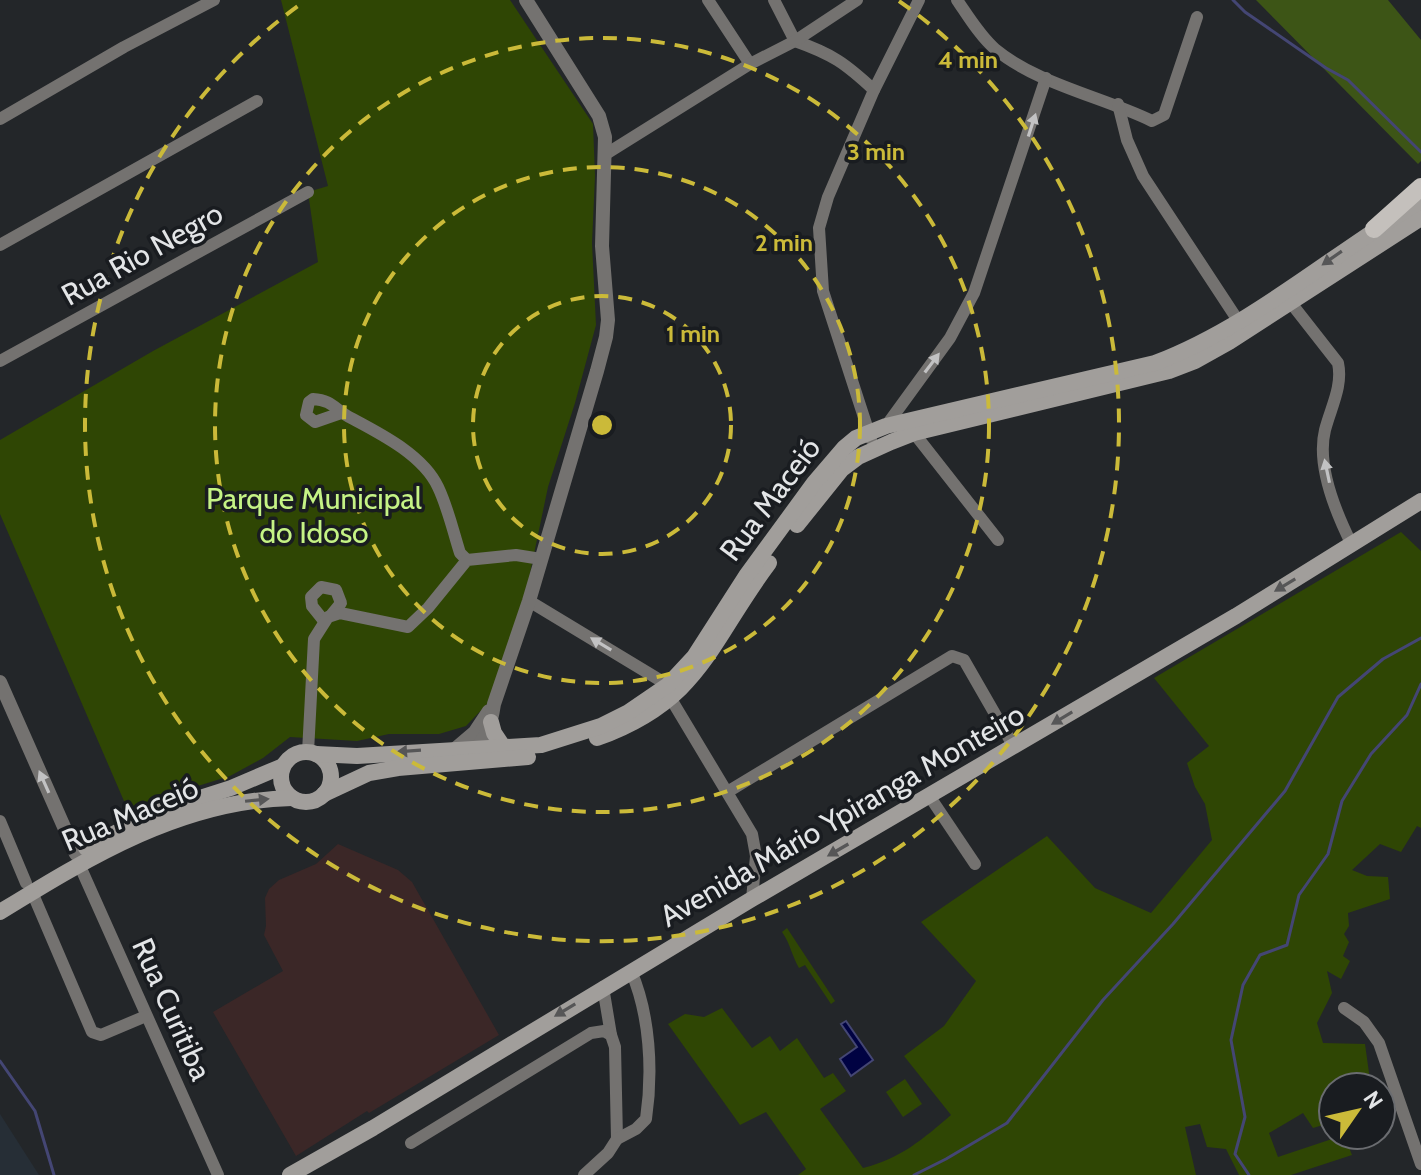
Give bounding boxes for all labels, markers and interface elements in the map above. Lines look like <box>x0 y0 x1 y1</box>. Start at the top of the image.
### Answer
text: 4 min <box>938 45 998 74</box>
one-way arrow <box>1026 112 1038 136</box>
text: 3 min <box>847 137 905 166</box>
street label: Rua Rio Negro <box>55 195 229 313</box>
text: 2 min <box>755 228 813 257</box>
one-way arrow <box>1321 250 1342 265</box>
text: 1 min <box>666 319 720 348</box>
one-way arrow <box>923 353 939 373</box>
centre of rings <box>588 411 616 439</box>
street label: Rua Maceió <box>712 430 828 568</box>
one-way arrow <box>1320 459 1333 484</box>
park label: Parque Municipal do Idoso <box>206 480 422 551</box>
one-way arrow <box>1274 578 1296 592</box>
one-way arrow <box>590 638 612 652</box>
street label: Avenida Mário Ypiranga Monteiro <box>653 695 1031 935</box>
one-way arrow <box>1050 711 1073 725</box>
one-way arrow <box>396 745 421 758</box>
street label: Rua Maceió <box>56 769 204 859</box>
one-way arrow <box>38 771 51 794</box>
one-way arrow <box>245 793 270 806</box>
one-way arrow <box>826 843 849 857</box>
street label: Rua Curitiba <box>124 932 220 1086</box>
one-way arrow <box>554 1003 576 1017</box>
north arrow <box>1317 1071 1397 1151</box>
text: N <box>1358 1086 1389 1114</box>

